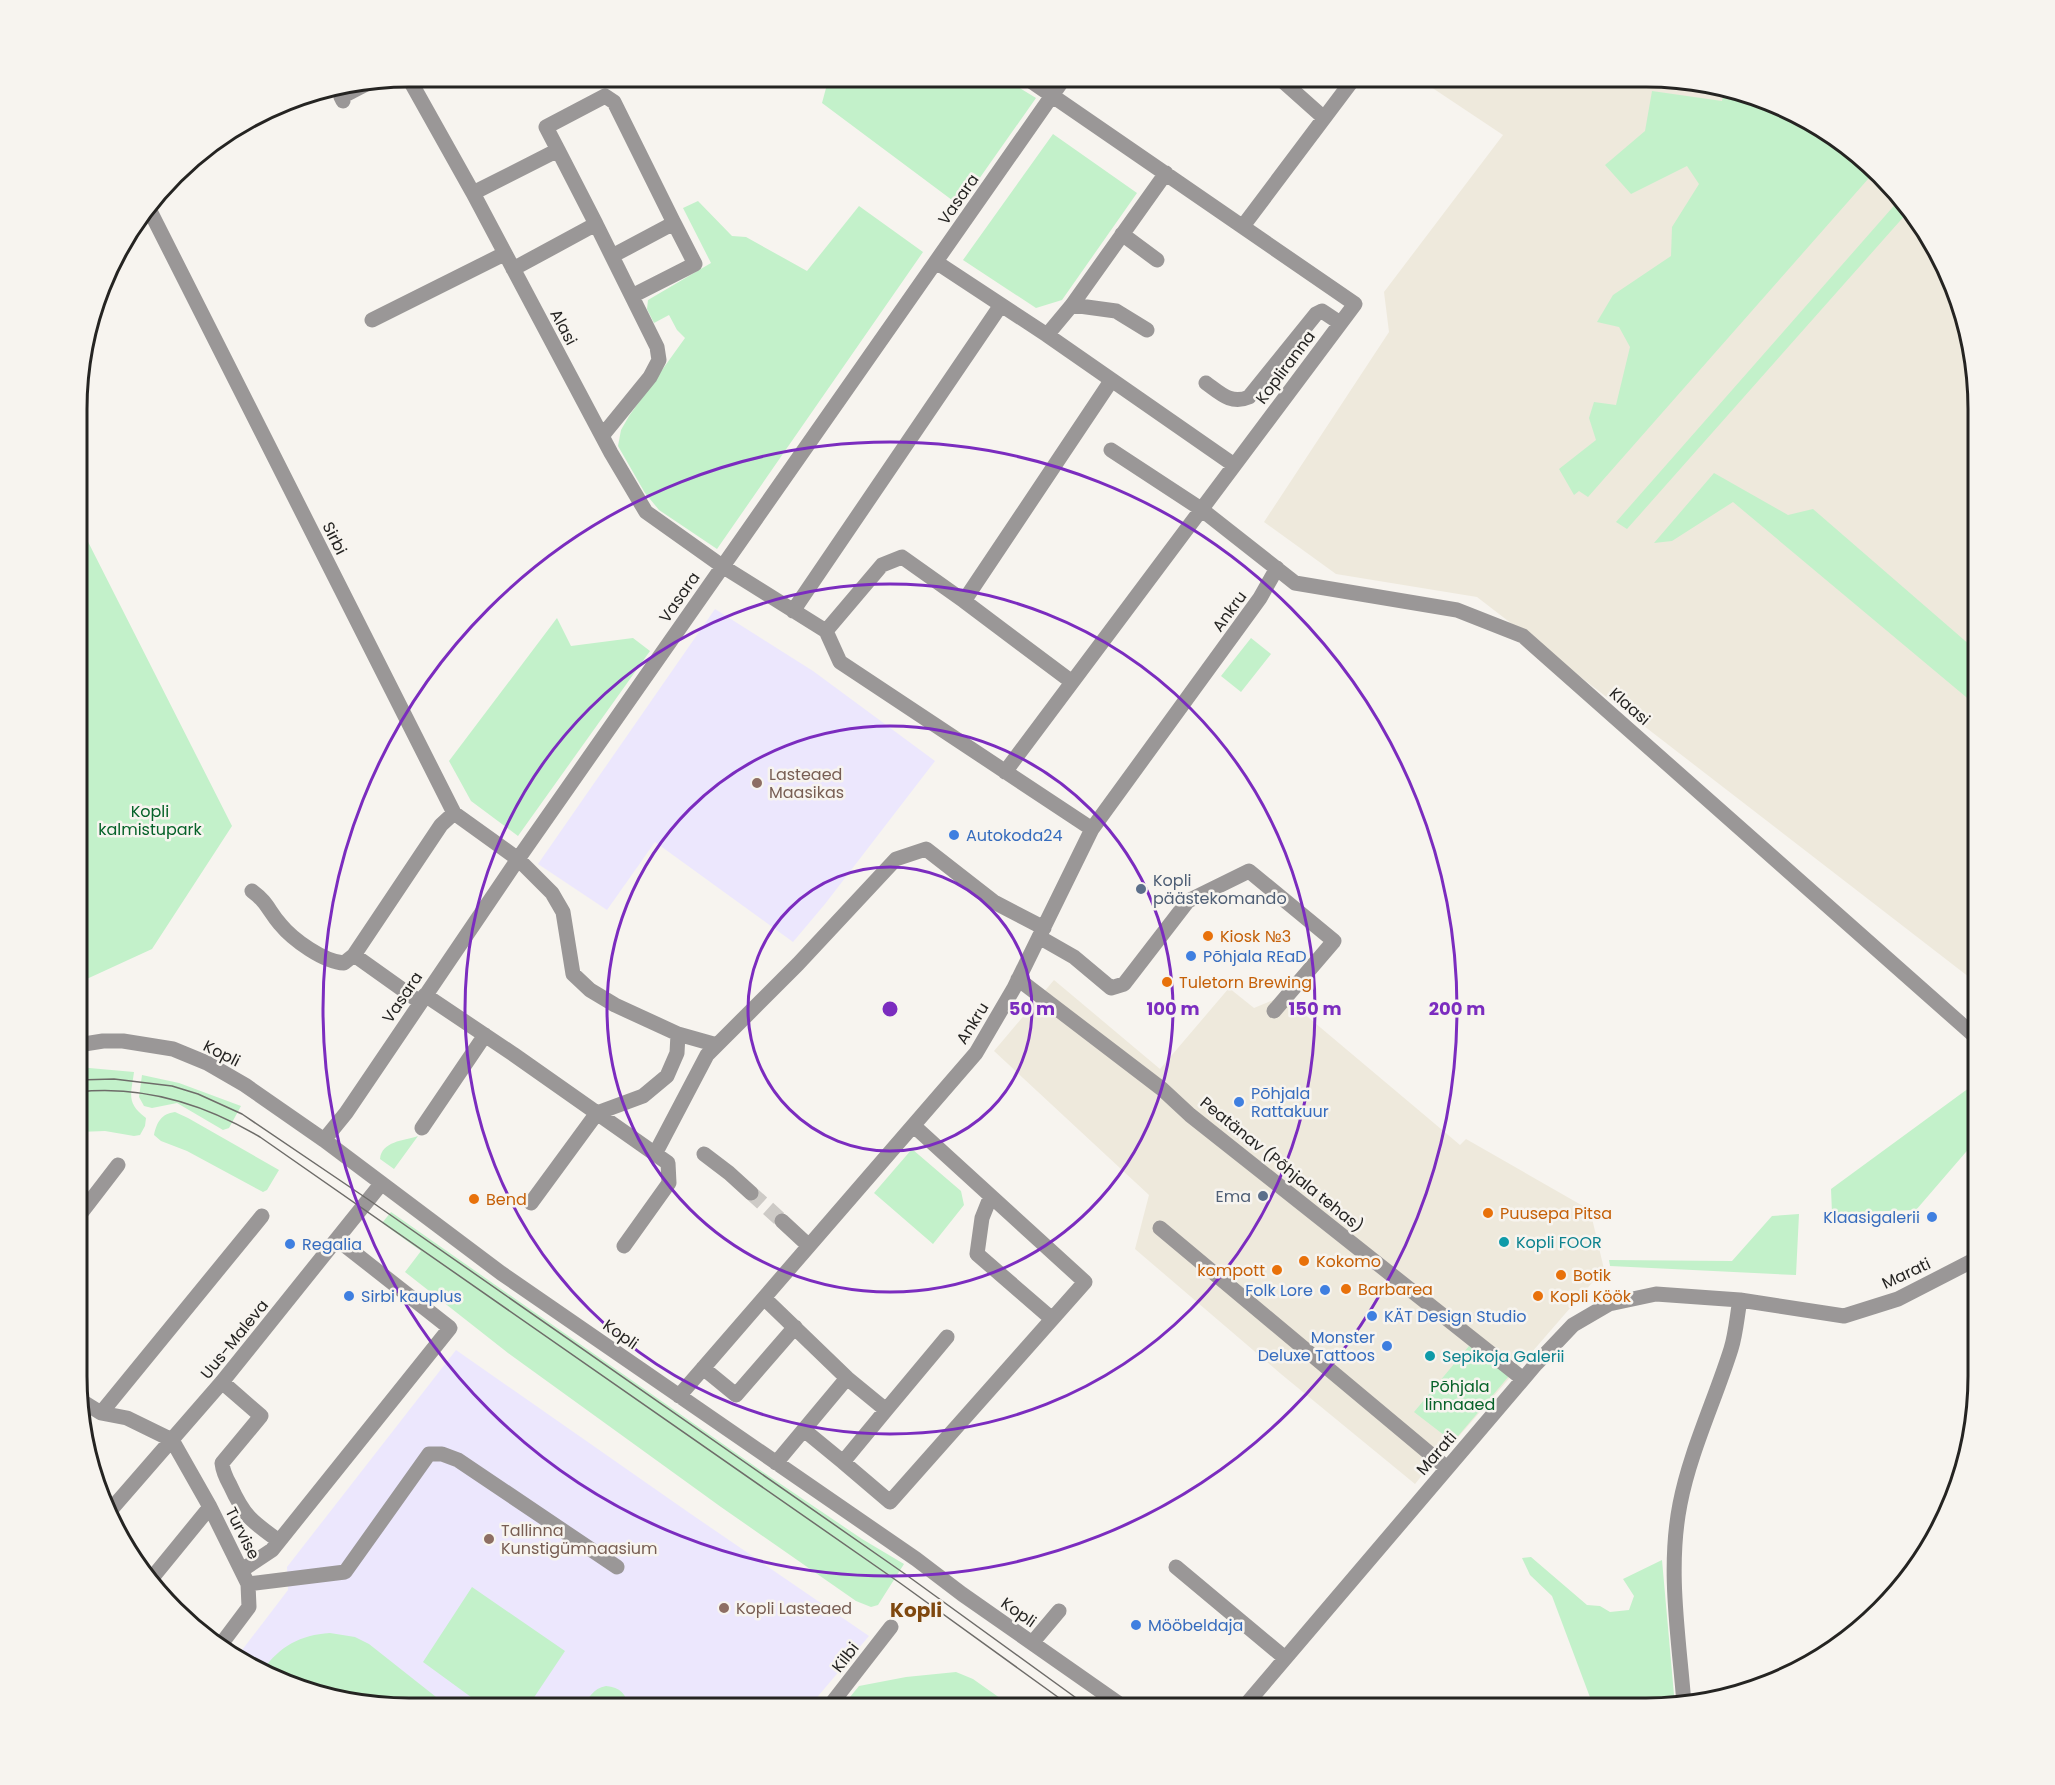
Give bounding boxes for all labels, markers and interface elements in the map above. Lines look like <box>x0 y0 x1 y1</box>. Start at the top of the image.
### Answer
street label: Vasara <box>932 169 984 229</box>
street label: Alasi <box>545 305 583 349</box>
street label: Kopliranna <box>1250 326 1321 409</box>
street label: Sirbi <box>317 518 353 559</box>
street label: Vasara <box>653 567 705 627</box>
street label: Ankru <box>1207 586 1252 636</box>
street label: Klaasi <box>1604 682 1655 731</box>
place label: Lasteaed Maasikas <box>769 763 844 804</box>
marker: Lasteaed Maasikas <box>750 776 764 790</box>
park label: Kopli kalmistupark <box>98 800 203 841</box>
place label: Autokoda24 <box>966 824 1062 847</box>
marker: Autokoda24 <box>947 828 961 842</box>
place label: Kopli päästekomando <box>1153 869 1287 910</box>
marker: Kopli päästekomando <box>1134 882 1148 896</box>
place label: Kiosk №3 <box>1220 925 1291 948</box>
marker: Kiosk №3 <box>1201 929 1215 943</box>
place label: Põhjala REaD <box>1203 945 1307 968</box>
marker: Põhjala REaD <box>1184 949 1198 963</box>
street label: Vasara <box>377 967 428 1028</box>
place label: Tuletorn Brewing <box>1179 971 1312 994</box>
marker: Tuletorn Brewing <box>1160 975 1174 989</box>
text: 50 m <box>1009 996 1055 1021</box>
text: 100 m <box>1146 996 1200 1021</box>
text: 150 m <box>1288 996 1342 1021</box>
text: 200 m <box>1429 996 1485 1021</box>
street label: Ankru <box>951 998 994 1049</box>
centre of rings <box>880 999 900 1019</box>
street label: Kopli <box>199 1034 244 1072</box>
place label: Põhjala Rattakuur <box>1251 1082 1329 1123</box>
street label: Peatänav (Põhjala tehas) <box>1195 1091 1368 1238</box>
marker: Põhjala Rattakuur <box>1232 1095 1246 1109</box>
place label: Ema <box>1215 1185 1251 1208</box>
place label: Bend <box>486 1188 527 1211</box>
marker: Ema <box>1256 1189 1270 1203</box>
marker: Bend <box>467 1192 481 1206</box>
place label: Puusepa Pitsa <box>1500 1202 1612 1225</box>
marker: Puusepa Pitsa <box>1481 1206 1495 1220</box>
place label: Klaasigalerii <box>1823 1206 1920 1229</box>
marker: Klaasigalerii <box>1925 1210 1939 1224</box>
place label: Kopli FOOR <box>1516 1231 1602 1254</box>
place label: Regalia <box>302 1233 362 1256</box>
marker: Kopli FOOR <box>1497 1235 1511 1249</box>
marker: Regalia <box>283 1237 297 1251</box>
place label: Kokomo <box>1316 1250 1381 1273</box>
street label: Marati <box>1878 1252 1934 1295</box>
marker: Kokomo <box>1297 1254 1311 1268</box>
place label: kompott <box>1197 1259 1265 1282</box>
marker: kompott <box>1270 1263 1284 1277</box>
place label: Botik <box>1573 1264 1612 1287</box>
marker: Botik <box>1554 1268 1568 1282</box>
place label: Barbarea <box>1358 1278 1433 1301</box>
place label: Folk Lore <box>1245 1279 1313 1302</box>
marker: Barbarea <box>1339 1282 1353 1296</box>
marker: Folk Lore <box>1318 1283 1332 1297</box>
place label: Sirbi kauplus <box>361 1285 462 1308</box>
place label: Kopli Köök <box>1550 1285 1632 1308</box>
marker: Sirbi kauplus <box>342 1289 356 1303</box>
marker: Kopli Köök <box>1531 1289 1545 1303</box>
street label: Uus-Maleva <box>195 1295 274 1384</box>
place label: KÄT Design Studio <box>1384 1305 1527 1328</box>
marker: KÄT Design Studio <box>1365 1309 1379 1323</box>
street label: Kopli <box>598 1314 643 1355</box>
place label: Monster Deluxe Tattoos <box>1258 1326 1375 1367</box>
marker: Monster Deluxe Tattoos <box>1380 1339 1394 1353</box>
place label: Sepikoja Galerii <box>1442 1345 1565 1368</box>
marker: Sepikoja Galerii <box>1423 1349 1437 1363</box>
park label: Põhjala linnaaed <box>1425 1375 1495 1416</box>
street label: Marati <box>1411 1426 1462 1480</box>
street label: Turvise <box>220 1503 266 1563</box>
place label: Tallinna Kunstigümnaasium <box>501 1519 658 1560</box>
marker: Tallinna Kunstigümnaasium <box>482 1532 496 1546</box>
street label: Kopli <box>996 1592 1041 1633</box>
district label: Kopli <box>890 1596 942 1624</box>
place label: Kopli Lasteaed <box>736 1597 852 1620</box>
marker: Kopli Lasteaed <box>717 1601 731 1615</box>
place label: Mööbeldaja <box>1148 1614 1243 1637</box>
marker: Mööbeldaja <box>1129 1618 1143 1632</box>
street label: Kilbi <box>826 1638 864 1677</box>

